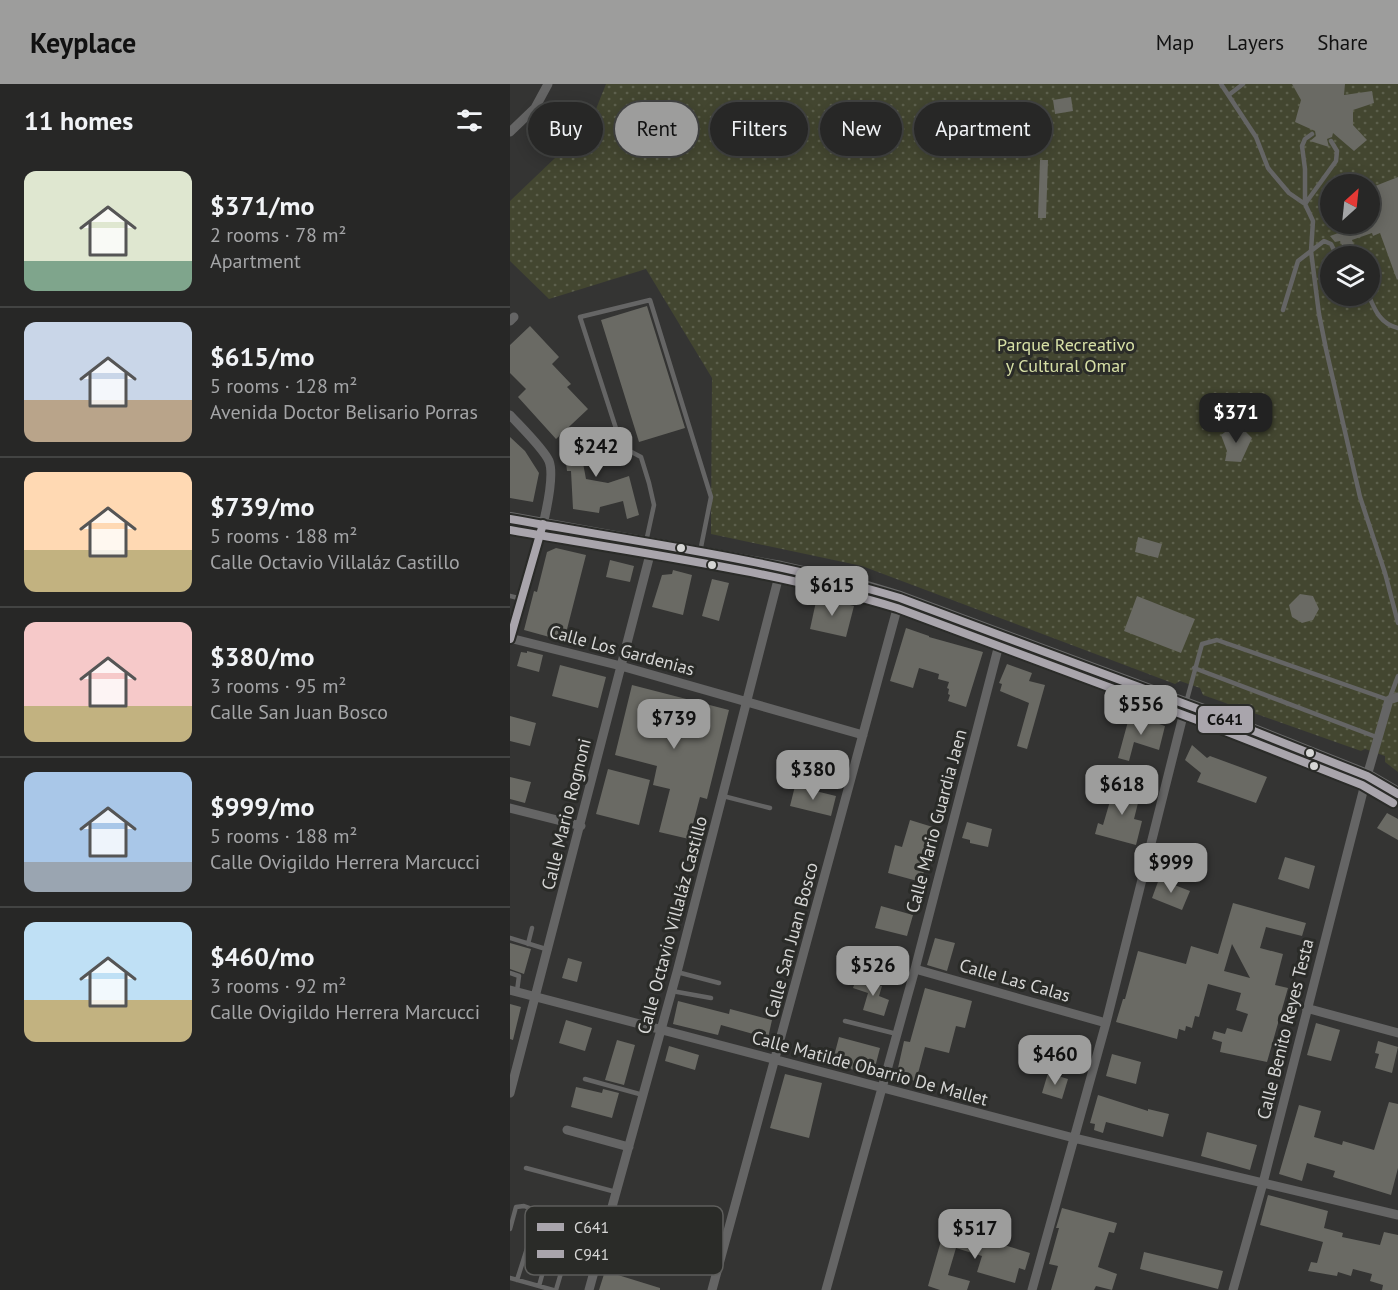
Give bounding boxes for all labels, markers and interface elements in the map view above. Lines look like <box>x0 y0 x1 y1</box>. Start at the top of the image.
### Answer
text: Keyplace <box>30 24 136 61</box>
text: Map <box>1156 29 1194 56</box>
text: Layers <box>1227 29 1284 56</box>
text: Share <box>1317 29 1368 56</box>
chip: Buy <box>528 102 603 156</box>
chip: Rent <box>615 102 698 156</box>
chip: Filters <box>710 102 808 156</box>
chip: New <box>820 102 902 156</box>
chip: Apartment <box>914 102 1052 156</box>
text: 11 homes <box>24 104 133 137</box>
icon: filters <box>453 104 486 137</box>
north arrow <box>1320 174 1380 234</box>
map controls <box>1320 174 1380 306</box>
text: $371/mo <box>210 189 314 222</box>
icon: home <box>72 195 144 267</box>
text: 2 rooms · 78 m² <box>210 222 346 248</box>
button: layers <box>1320 246 1380 306</box>
text: Apartment <box>210 248 301 274</box>
park label: Parque Recreativo y Cultural Omar <box>997 333 1135 377</box>
text: $615/mo <box>210 340 314 373</box>
icon: home <box>72 346 144 418</box>
text: 5 rooms · 128 m² <box>210 373 357 399</box>
pin: $371 <box>1200 393 1272 444</box>
text: Avenida Doctor Belisario Porras <box>210 399 478 425</box>
text: $371 <box>1213 399 1259 425</box>
pin: $242 <box>560 427 632 478</box>
text: $242 <box>573 433 619 459</box>
text: $739/mo <box>210 490 314 523</box>
icon: home <box>72 496 144 568</box>
text: 5 rooms · 188 m² <box>210 523 357 549</box>
unlabelled marker <box>675 542 687 554</box>
text: Calle Octavio Villaláz Castillo <box>210 549 460 575</box>
unlabelled marker <box>706 559 718 571</box>
pin: $615 <box>796 566 868 617</box>
text: $615 <box>809 572 855 598</box>
street label: Calle Los Gardenias <box>547 620 697 680</box>
text: $380/mo <box>210 640 314 673</box>
icon: home <box>72 646 144 718</box>
text: 3 rooms · 95 m² <box>210 673 346 699</box>
pin: $556 <box>1105 685 1177 736</box>
text: $556 <box>1118 691 1164 717</box>
text: Calle San Juan Bosco <box>210 699 388 725</box>
pin: $739 <box>638 699 710 750</box>
text: $739 <box>651 705 697 731</box>
line badge: C641 <box>1197 705 1254 734</box>
text: C641 <box>1207 709 1243 729</box>
street label: Calle Mario Guardia Jaen <box>900 727 972 915</box>
street label: Calle Mario Rognoni <box>536 736 596 892</box>
unlabelled marker <box>1304 747 1316 759</box>
pin: $380 <box>777 750 849 801</box>
text: $380 <box>790 756 836 782</box>
unlabelled marker <box>1308 760 1320 772</box>
pin: $618 <box>1086 765 1158 816</box>
text: $618 <box>1099 771 1145 797</box>
text: $999/mo <box>210 790 314 823</box>
icon: home <box>72 796 144 868</box>
street label: Calle Octavio Villaláz Castillo <box>632 813 712 1037</box>
text: 5 rooms · 188 m² <box>210 823 357 849</box>
pin: $999 <box>1135 843 1207 894</box>
text: Calle Ovigildo Herrera Marcucci <box>210 849 480 875</box>
text: $999 <box>1148 849 1194 875</box>
street label: Calle San Juan Bosco <box>759 860 823 1020</box>
street label: Calle Benito Reyes Testa <box>1251 936 1319 1122</box>
text: $460/mo <box>210 940 314 973</box>
icon: home <box>72 946 144 1018</box>
pin: $526 <box>837 946 909 997</box>
text: $526 <box>850 952 896 978</box>
street label: Calle Las Calas <box>957 953 1073 1007</box>
text: 3 rooms · 92 m² <box>210 973 346 999</box>
text: Calle Ovigildo Herrera Marcucci <box>210 999 480 1025</box>
street label: Calle Matilde Obarrio De Mallet <box>749 1025 991 1111</box>
pin: $460 <box>1019 1035 1091 1086</box>
text: $460 <box>1032 1041 1078 1067</box>
legend <box>525 1206 723 1275</box>
pin: $517 <box>939 1209 1011 1260</box>
text: $517 <box>952 1215 998 1241</box>
text: C641 <box>574 1217 609 1237</box>
text: C941 <box>574 1244 609 1264</box>

